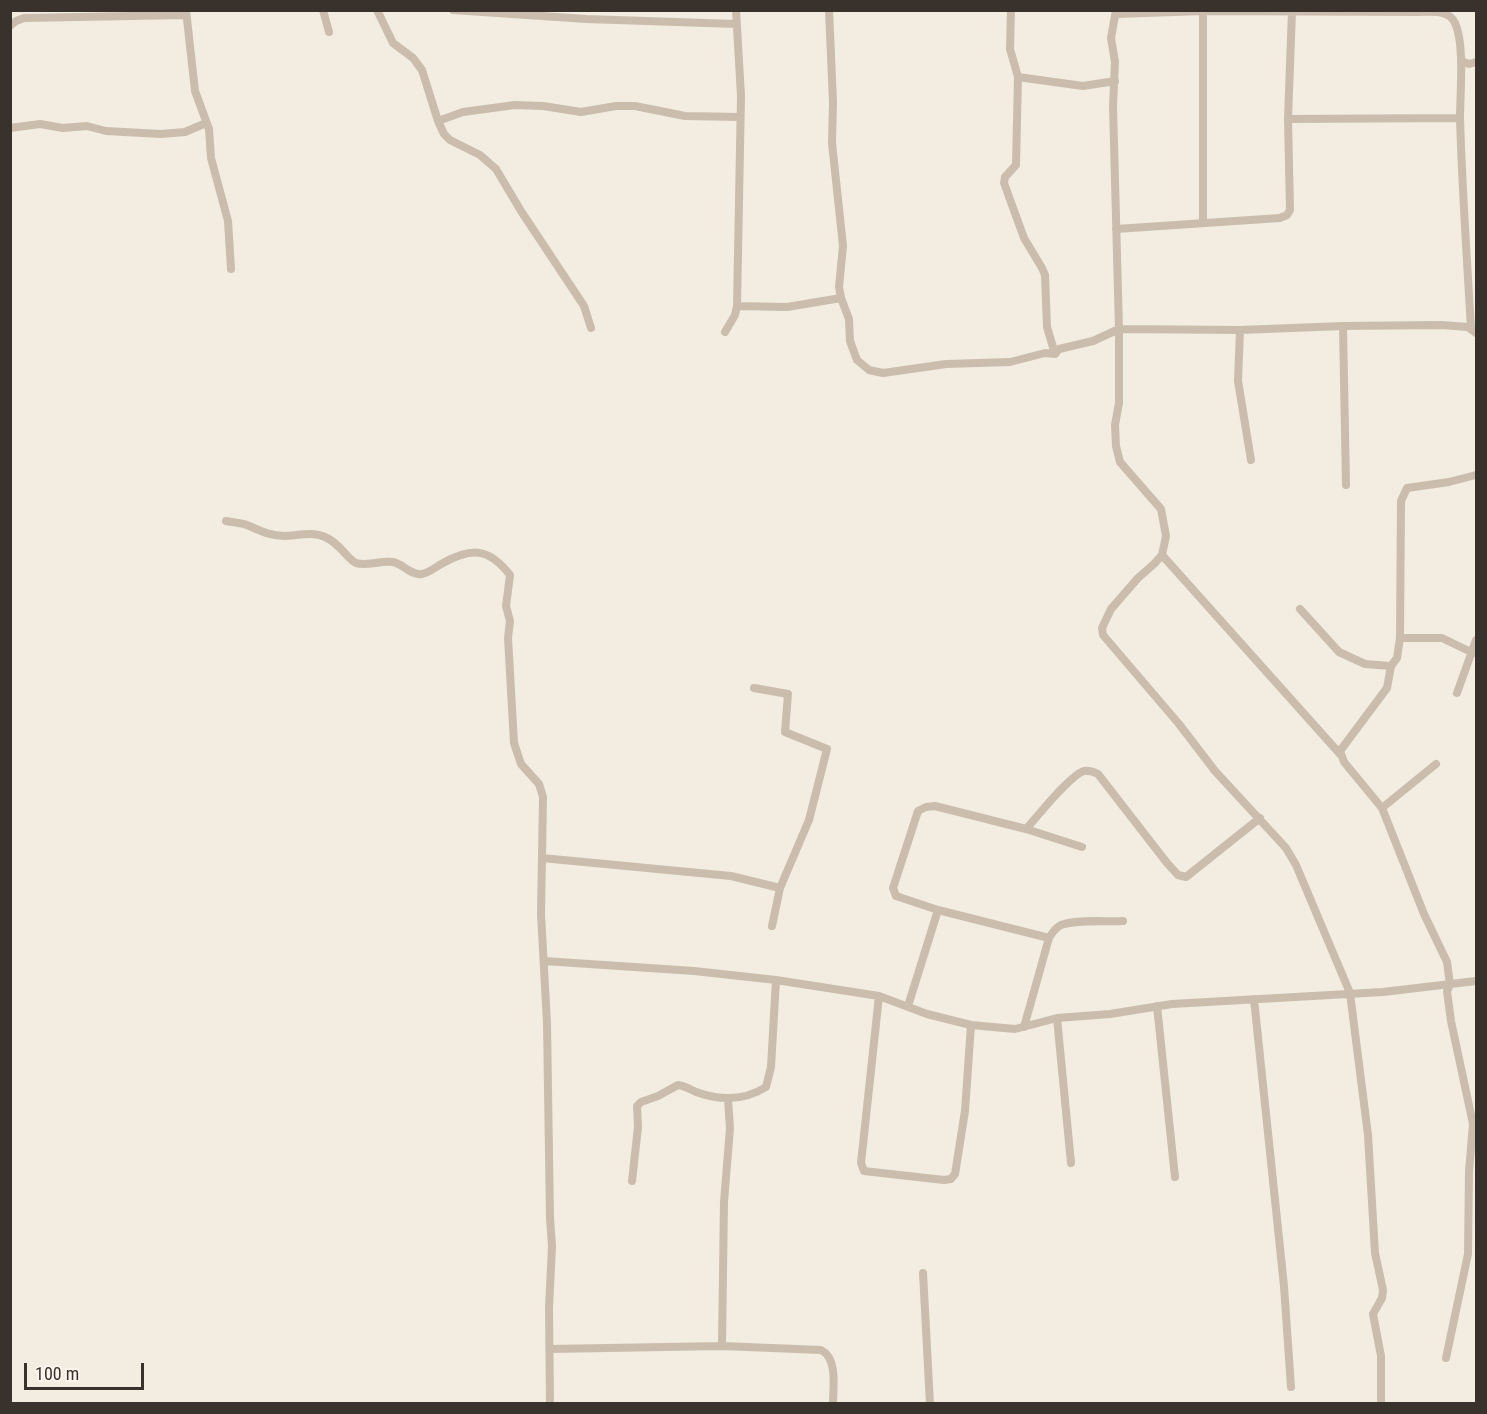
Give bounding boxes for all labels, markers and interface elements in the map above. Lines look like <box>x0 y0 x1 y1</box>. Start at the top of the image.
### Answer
scale bar <box>27 1351 147 1389</box>
text: 100 m <box>35 1363 79 1384</box>

